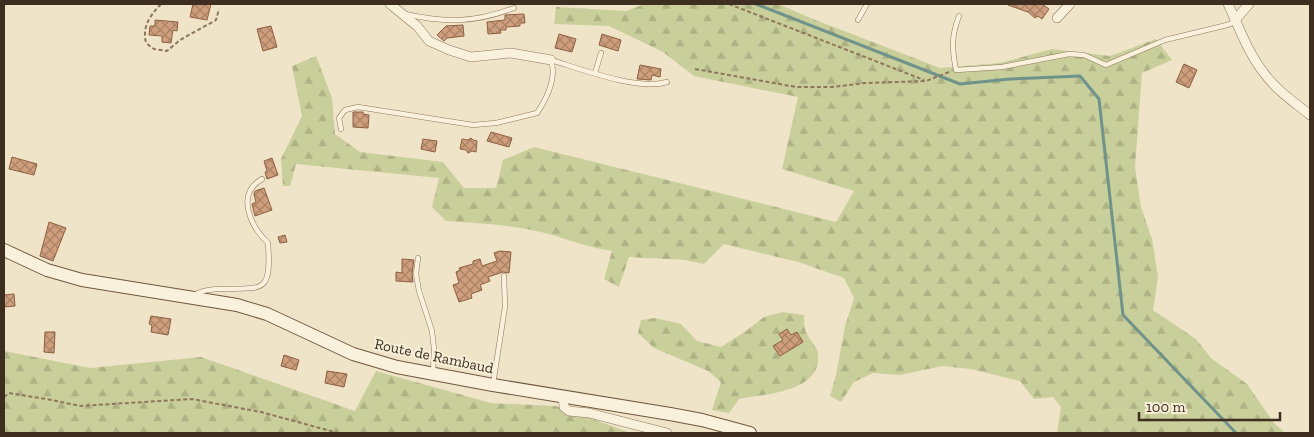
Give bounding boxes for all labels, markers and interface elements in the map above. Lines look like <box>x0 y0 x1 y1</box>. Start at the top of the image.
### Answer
street label: Route de Rambaud <box>373 335 496 378</box>
scale bar <box>1139 390 1280 422</box>
text: 100 m <box>1146 398 1185 416</box>

